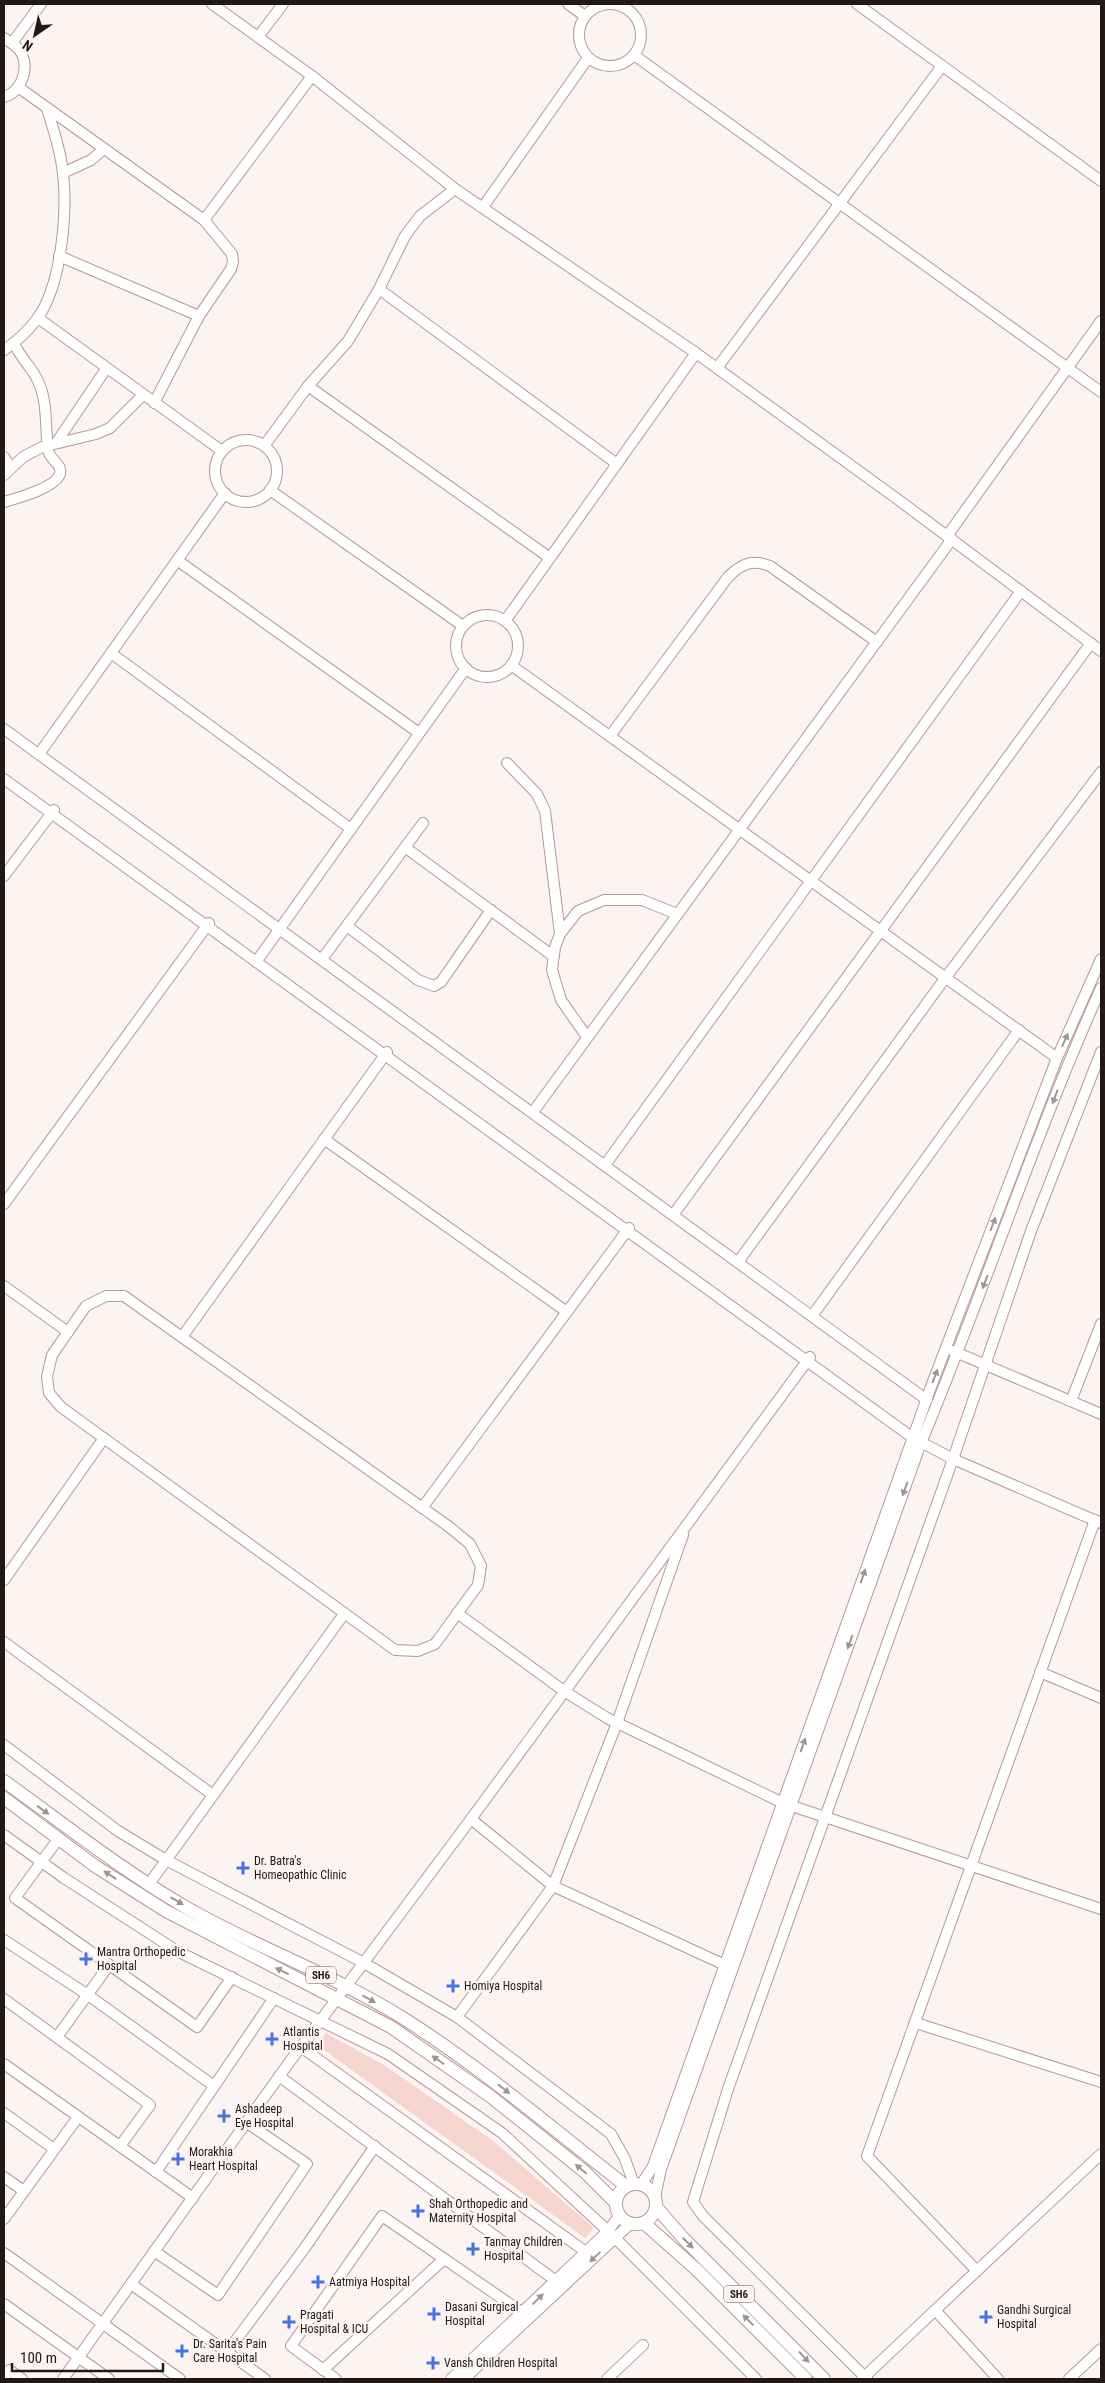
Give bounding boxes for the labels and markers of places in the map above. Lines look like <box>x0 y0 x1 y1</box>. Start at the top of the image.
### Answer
place label: Dr. Batra's Homeopathic Clinic <box>254 1854 347 1882</box>
marker: Dr. Batra's Homeopathic Clinic <box>236 1861 250 1875</box>
place label: Mantra Orthopedic Hospital <box>97 1945 186 1973</box>
marker: Mantra Orthopedic Hospital <box>79 1952 93 1966</box>
marker: Homiya Hospital <box>446 1979 460 1993</box>
place label: Homiya Hospital <box>464 1979 542 1993</box>
place label: Atlantis Hospital <box>283 2025 323 2053</box>
marker: Atlantis Hospital <box>265 2032 279 2046</box>
place label: Ashadeep Eye Hospital <box>235 2102 294 2130</box>
marker: Ashadeep Eye Hospital <box>217 2109 231 2123</box>
place label: Morakhia Heart Hospital <box>189 2145 258 2173</box>
marker: Morakhia Heart Hospital <box>171 2152 185 2166</box>
place label: Shah Orthopedic and Maternity Hospital <box>429 2197 528 2225</box>
marker: Shah Orthopedic and Maternity Hospital <box>411 2204 425 2218</box>
place label: Tanmay Children Hospital <box>484 2235 563 2263</box>
marker: Tanmay Children Hospital <box>466 2242 480 2256</box>
marker: Aatmiya Hospital <box>311 2275 325 2289</box>
place label: Aatmiya Hospital <box>329 2275 410 2289</box>
place label: Dasani Surgical Hospital <box>445 2300 518 2328</box>
place label: Gandhi Surgical Hospital <box>997 2303 1071 2331</box>
marker: Dasani Surgical Hospital <box>427 2307 441 2321</box>
place label: Pragati Hospital & ICU <box>300 2308 369 2336</box>
marker: Gandhi Surgical Hospital <box>979 2310 993 2324</box>
marker: Pragati Hospital & ICU <box>282 2315 296 2329</box>
place label: Dr. Sarita's Pain Care Hospital <box>193 2337 267 2365</box>
marker: Dr. Sarita's Pain Care Hospital <box>175 2344 189 2358</box>
marker: Vansh Children Hospital <box>426 2356 440 2370</box>
place label: Vansh Children Hospital <box>444 2356 558 2370</box>

